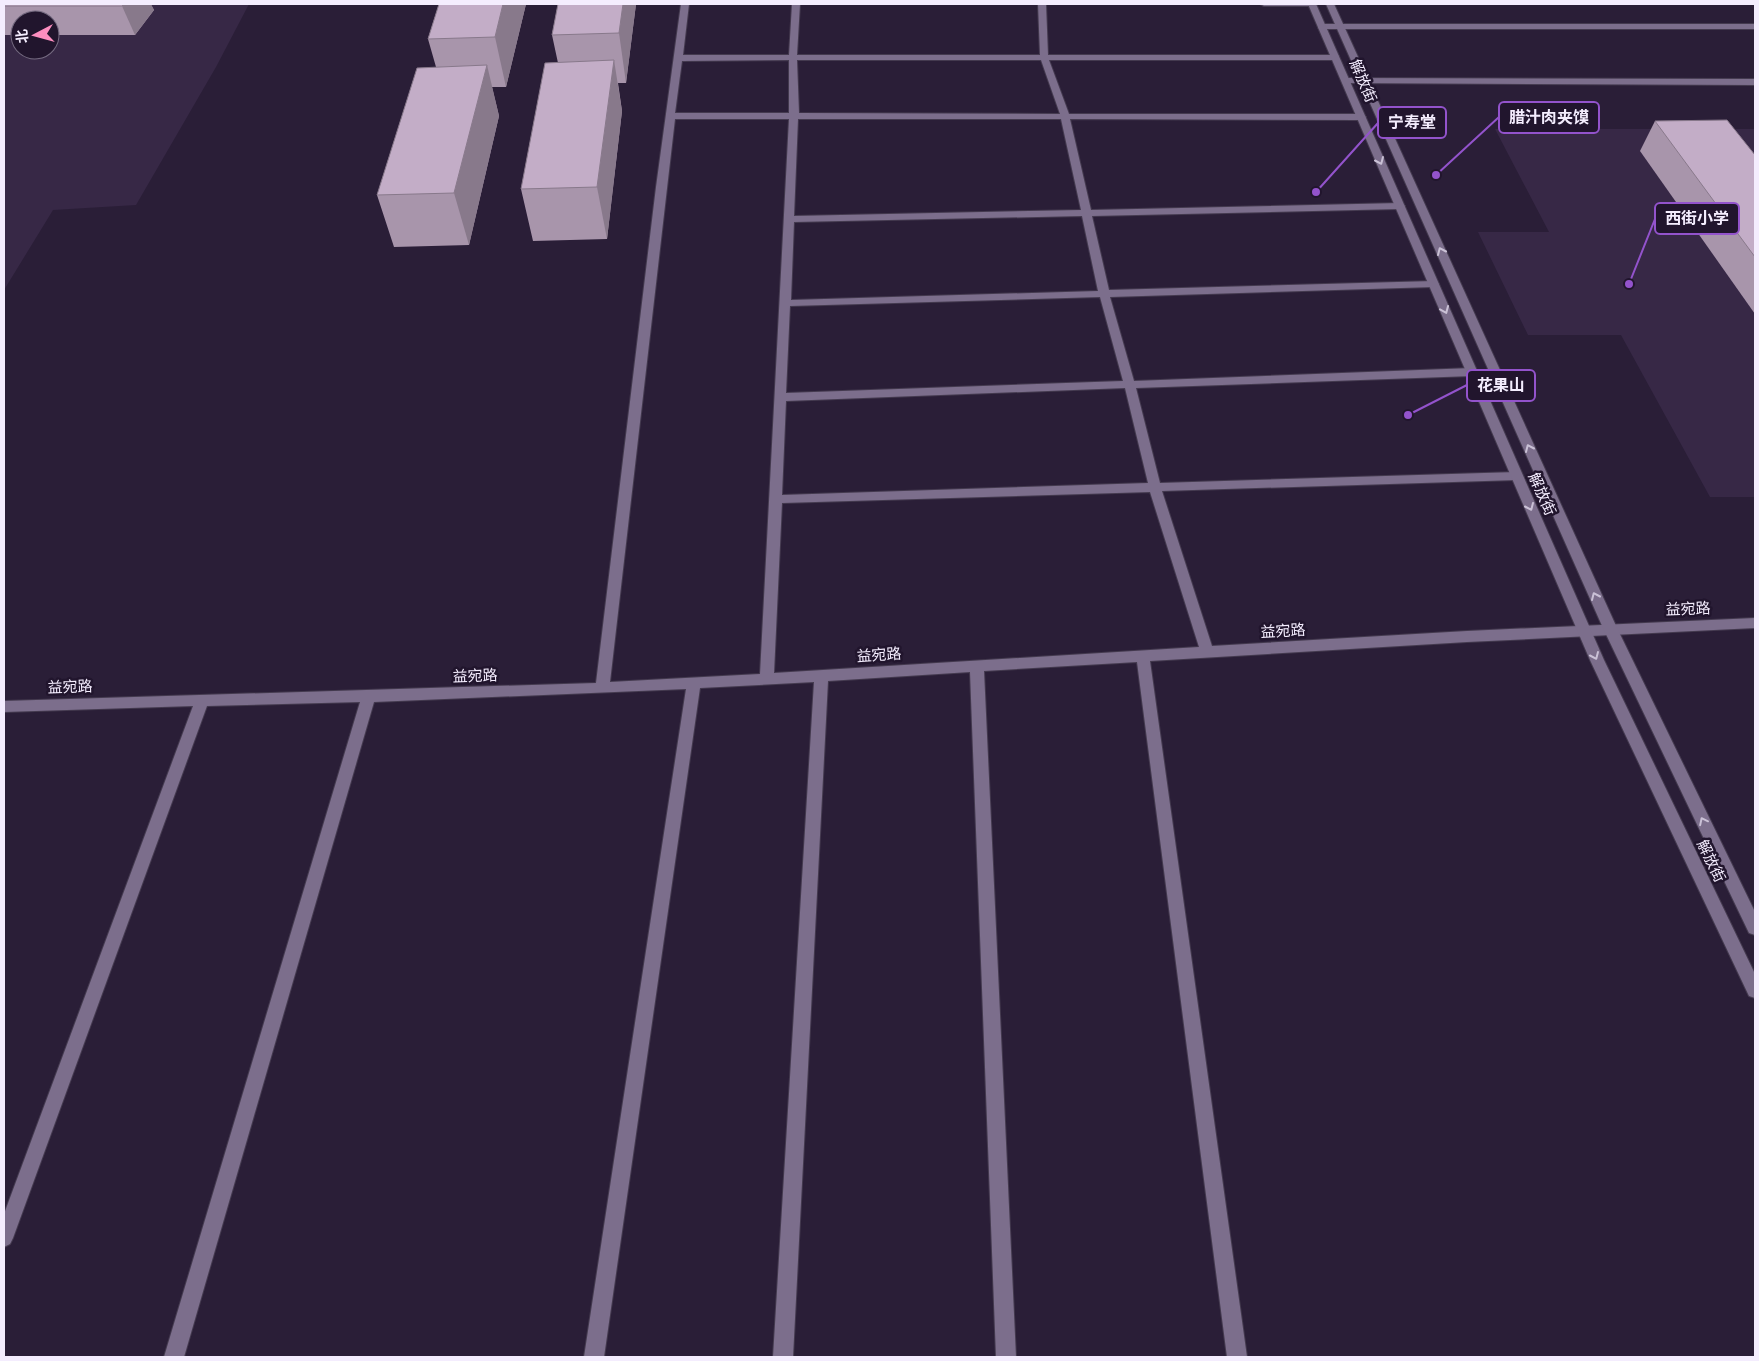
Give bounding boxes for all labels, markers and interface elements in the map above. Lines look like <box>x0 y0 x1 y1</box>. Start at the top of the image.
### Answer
north arrow <box>10 10 60 60</box>
text: 北 <box>13 28 32 44</box>
street label: 解放街 <box>1346 57 1380 105</box>
callout: 腊汁肉夹馍 <box>1499 102 1599 133</box>
callout: 宁寿堂 <box>1378 107 1446 138</box>
text: 腊汁肉夹馍 <box>1509 108 1589 127</box>
text: 宁寿堂 <box>1388 113 1436 132</box>
one-way arrow <box>1374 156 1385 165</box>
callout: 西街小学 <box>1655 203 1739 234</box>
text: 西街小学 <box>1665 209 1729 228</box>
one-way arrow <box>1436 247 1447 256</box>
one-way arrow <box>1438 305 1449 314</box>
callout: 花果山 <box>1467 370 1535 401</box>
text: 花果山 <box>1477 376 1525 395</box>
one-way arrow <box>1524 444 1535 453</box>
street label: 解放街 <box>1525 470 1559 518</box>
one-way arrow <box>1524 502 1535 511</box>
one-way arrow <box>1591 592 1602 601</box>
street label: 益宛路 <box>1665 599 1711 619</box>
street label: 益宛路 <box>1260 621 1306 641</box>
street label: 益宛路 <box>856 644 902 666</box>
one-way arrow <box>1589 651 1600 660</box>
street label: 益宛路 <box>452 666 498 686</box>
street label: 益宛路 <box>47 677 93 697</box>
one-way arrow <box>1699 817 1710 826</box>
street label: 解放街 <box>1693 837 1729 885</box>

